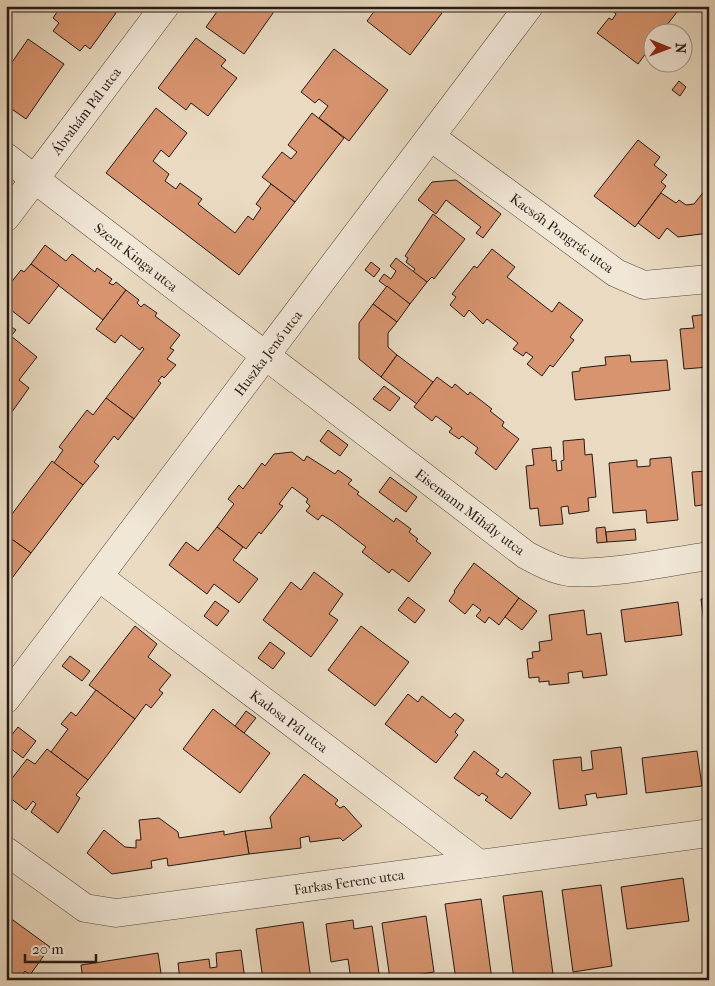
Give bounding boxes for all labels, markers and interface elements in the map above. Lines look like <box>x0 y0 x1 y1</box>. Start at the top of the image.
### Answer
north arrow <box>642 22 692 72</box>
text: N <box>672 43 689 54</box>
street label: Ábrahám Pál utca <box>47 63 125 159</box>
street label: Kacsóh Pongrác utca <box>507 190 617 277</box>
street label: Szent Kinga utca <box>91 220 181 296</box>
street label: Huszka Jenő utca <box>231 307 306 399</box>
street label: Eisemann Mihály utca <box>411 466 528 560</box>
street label: Kadosa Pál utca <box>246 687 332 757</box>
street label: Farkas Ferenc utca <box>293 866 406 899</box>
scale bar <box>25 931 96 963</box>
text: 20 m <box>32 940 64 958</box>

